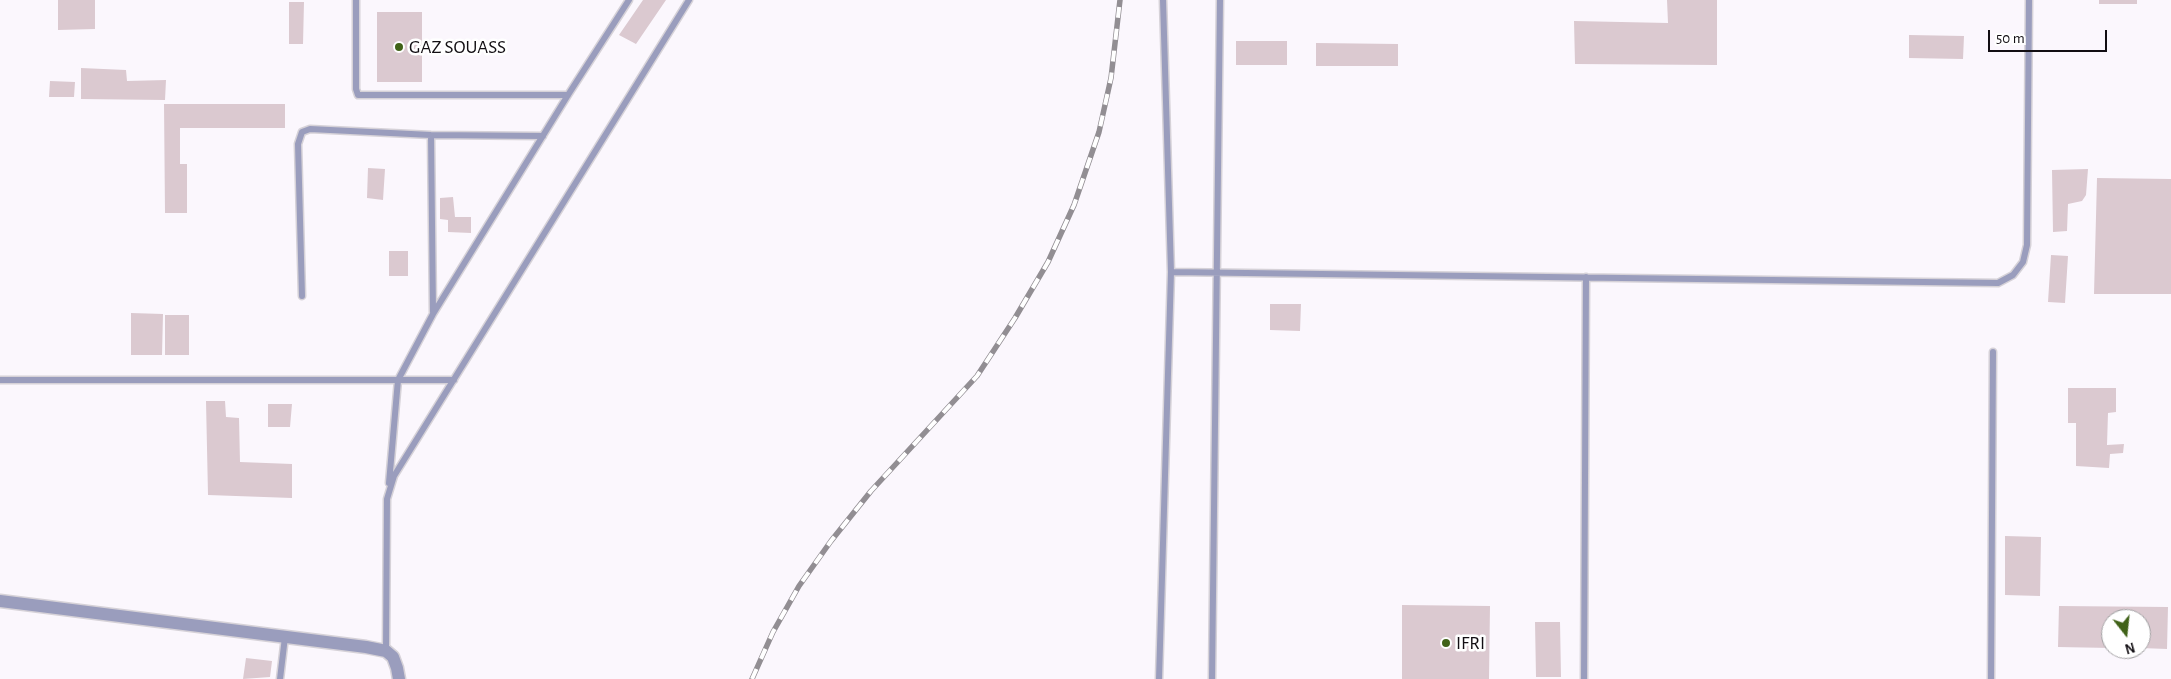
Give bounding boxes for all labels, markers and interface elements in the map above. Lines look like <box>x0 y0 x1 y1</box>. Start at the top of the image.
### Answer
scale bar <box>1991 20 2110 52</box>
text: 50 m <box>1996 31 2025 46</box>
place label: GAZ SOUASS <box>409 36 506 58</box>
marker: GAZ SOUASS <box>393 41 405 53</box>
north arrow <box>2101 609 2151 659</box>
place label: IFRI <box>1456 632 1485 654</box>
marker: IFRI <box>1440 637 1452 649</box>
text: N <box>2123 639 2136 656</box>

